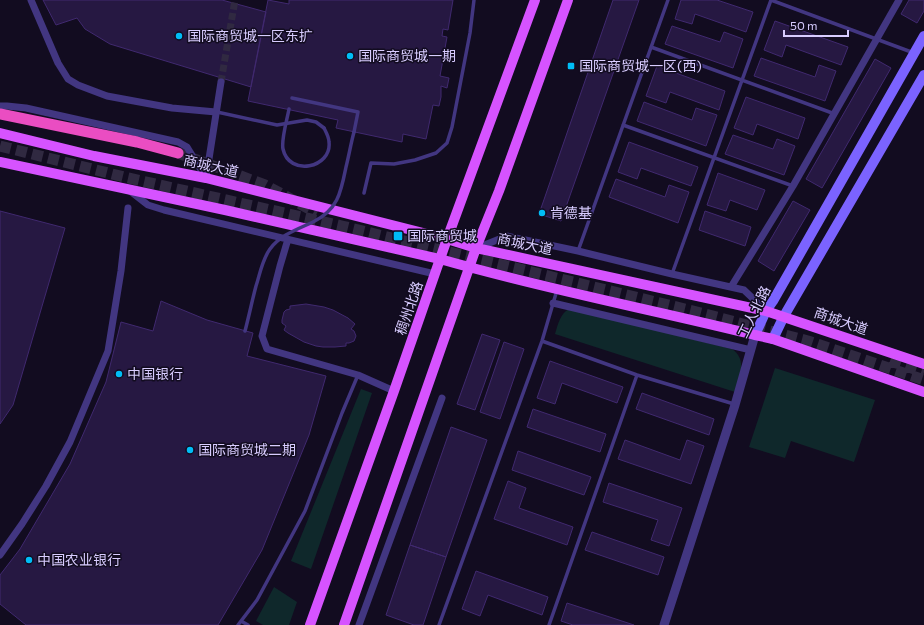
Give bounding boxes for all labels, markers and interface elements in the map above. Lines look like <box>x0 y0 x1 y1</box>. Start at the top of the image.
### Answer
scale bar <box>784 12 848 38</box>
text: 50 m <box>790 18 818 32</box>
place label: 国际商贸城一区东扩 <box>187 27 313 44</box>
marker: 国际商贸城一区东扩 <box>174 31 184 41</box>
place label: 国际商贸城一期 <box>358 47 456 64</box>
marker: 国际商贸城一期 <box>345 51 355 61</box>
place label: 国际商贸城一区(西) <box>579 57 702 74</box>
marker: 国际商贸城一区(西) <box>566 61 576 71</box>
street label: 商城大道 <box>182 151 240 180</box>
place label: 肯德基 <box>550 204 592 221</box>
marker: 肯德基 <box>537 208 547 218</box>
place label: 国际商贸城 <box>407 227 477 244</box>
street label: 商城大道 <box>496 229 554 258</box>
marker: 国际商贸城 <box>392 230 404 242</box>
street label: 稠州北路 <box>391 279 426 337</box>
street label: 工人北路 <box>734 283 773 341</box>
street label: 商城大道 <box>812 303 870 338</box>
place label: 中国银行 <box>127 365 183 382</box>
marker: 中国银行 <box>114 369 124 379</box>
place label: 国际商贸城二期 <box>198 441 296 458</box>
marker: 国际商贸城二期 <box>185 445 195 455</box>
place label: 中国农业银行 <box>37 551 121 568</box>
marker: 中国农业银行 <box>24 555 34 565</box>

